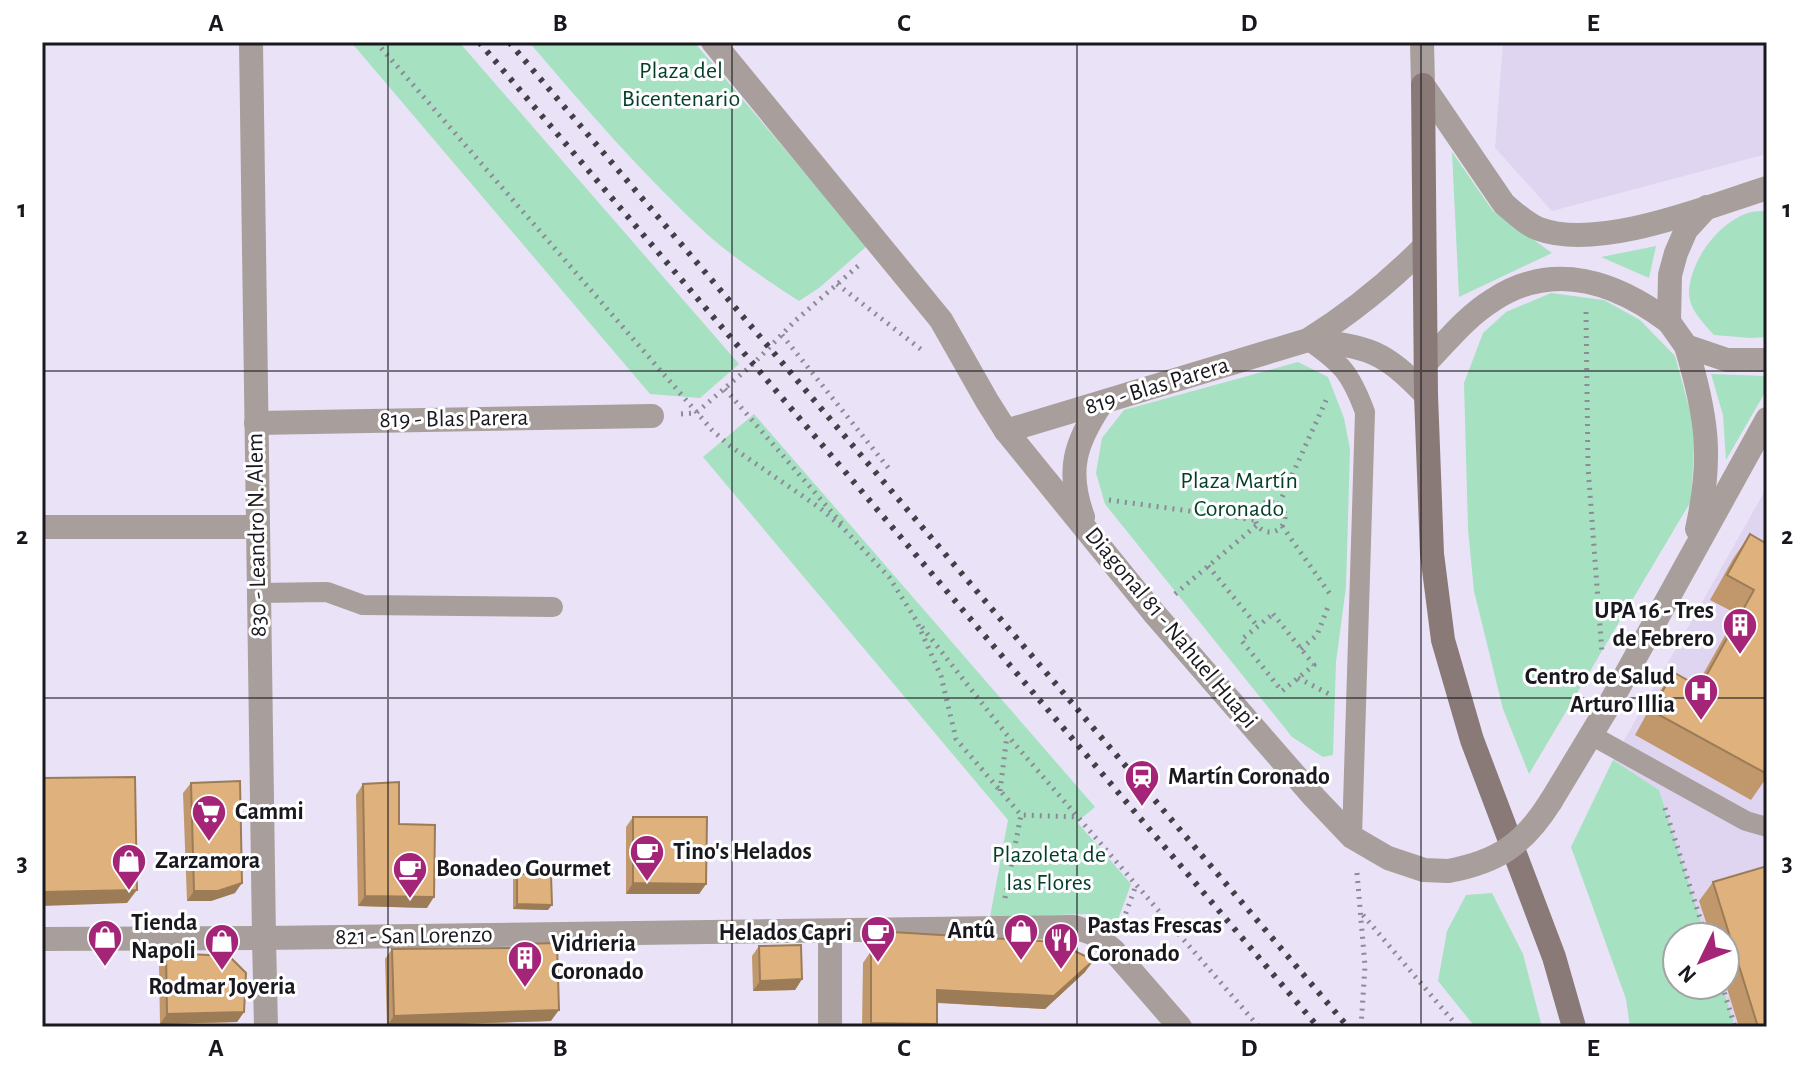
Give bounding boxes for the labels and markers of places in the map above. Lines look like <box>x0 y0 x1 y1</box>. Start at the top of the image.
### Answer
place label: UPA 16 - Tres de Febrero <box>1594 599 1714 651</box>
building icon: UPA 16 - Tres de Febrero <box>1721 606 1759 656</box>
place label: Centro de Salud Arturo Illia <box>1525 665 1675 717</box>
hospital icon: Centro de Salud Arturo Illia <box>1682 672 1720 722</box>
station icon: Martín Coronado <box>1123 758 1161 808</box>
place label: Martín Coronado <box>1168 765 1330 789</box>
supermarket icon: Cammi <box>190 793 228 843</box>
place label: Cammi <box>235 800 304 824</box>
cafe icon: Tino's Helados <box>628 833 666 883</box>
place label: Tino's Helados <box>673 840 812 864</box>
shop icon: Zarzamora <box>110 842 148 892</box>
place label: Zarzamora <box>155 849 260 873</box>
cafe icon: Bonadeo Gourmet <box>391 850 429 900</box>
place label: Bonadeo Gourmet <box>436 857 611 881</box>
place label: Tienda Napoli <box>131 911 198 963</box>
shop icon: Antû <box>1002 912 1040 962</box>
cafe icon: Helados Capri <box>859 914 897 964</box>
place label: Pastas Frescas Coronado <box>1087 914 1222 966</box>
shop icon: Tienda Napoli <box>86 918 124 968</box>
place label: Antû <box>947 919 995 943</box>
place label: Helados Capri <box>719 921 852 945</box>
restaurant icon: Pastas Frescas Coronado <box>1042 921 1080 971</box>
shop icon: Rodmar Joyeria <box>203 922 241 972</box>
place label: Vidrieria Coronado <box>551 932 644 984</box>
building icon: Vidrieria Coronado <box>506 939 544 989</box>
place label: Rodmar Joyeria <box>148 975 296 999</box>

